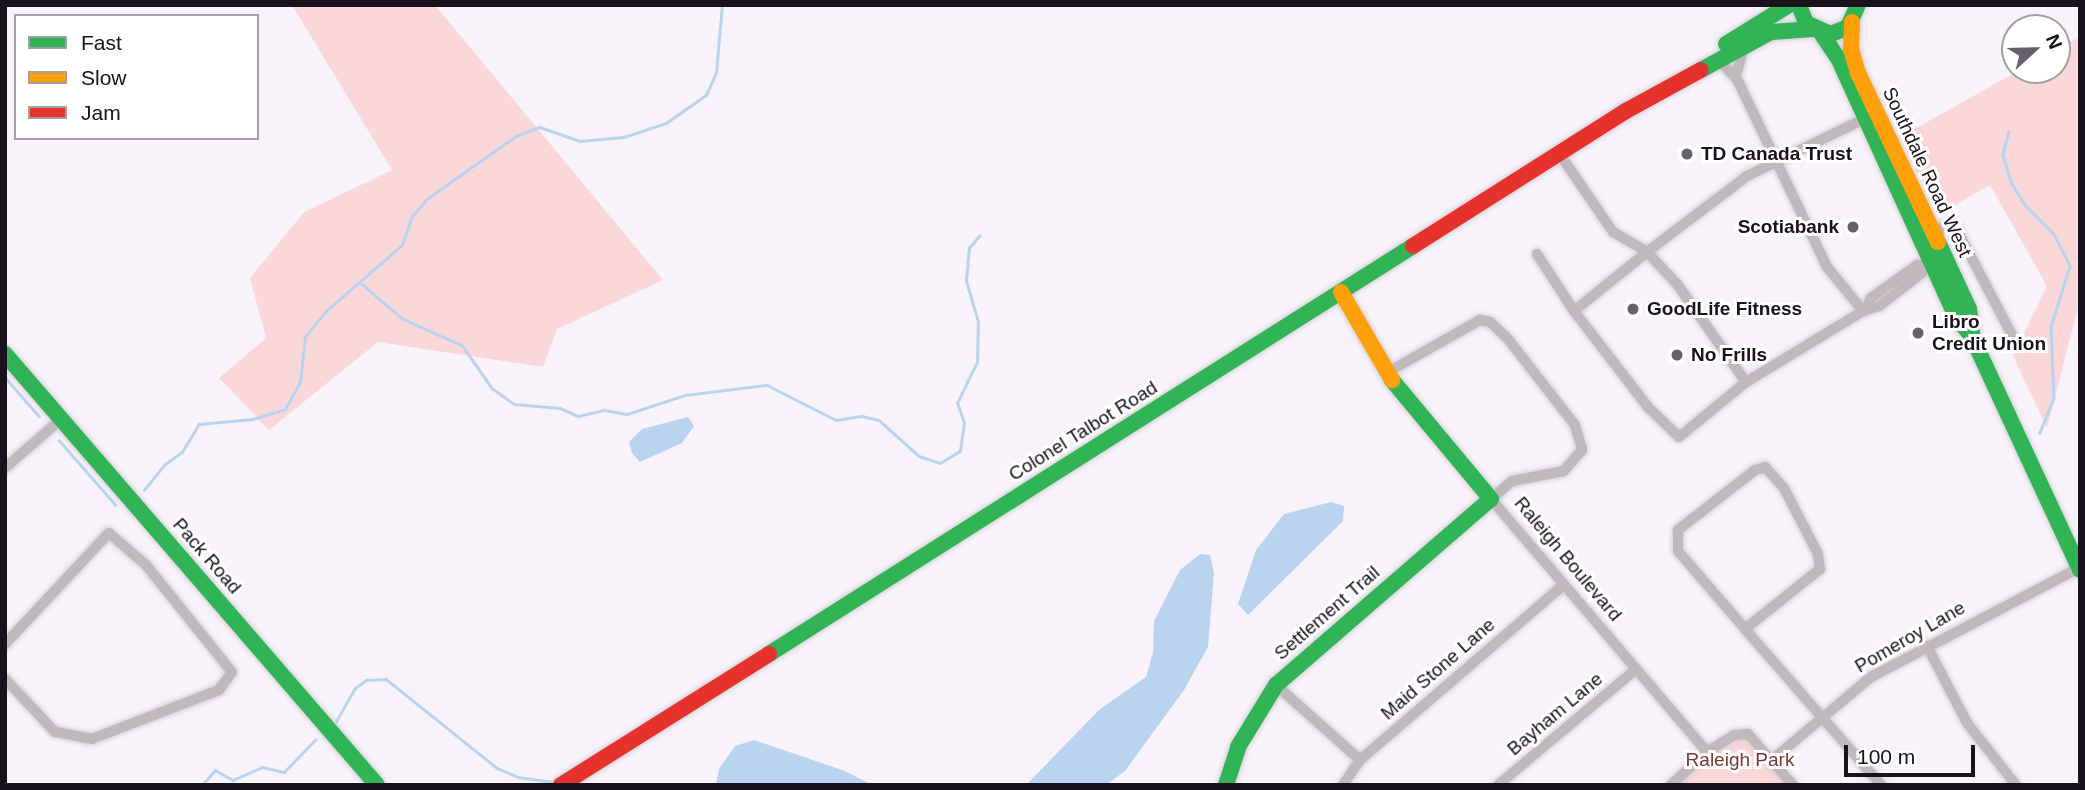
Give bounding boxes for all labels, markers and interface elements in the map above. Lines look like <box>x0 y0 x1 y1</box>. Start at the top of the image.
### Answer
legend <box>14 14 259 140</box>
north arrow <box>2001 14 2071 84</box>
text: Fast <box>81 31 122 54</box>
text: N <box>2042 31 2066 52</box>
text: Slow <box>81 66 127 89</box>
street label: Southdale Road West <box>1878 84 1976 260</box>
text: Jam <box>81 101 121 124</box>
place label: TD Canada Trust <box>1701 143 1852 165</box>
marker: TD Canada Trust <box>1679 146 1695 162</box>
place label: Scotiabank <box>1738 216 1839 238</box>
marker: Scotiabank <box>1845 219 1861 235</box>
place label: GoodLife Fitness <box>1647 298 1802 320</box>
marker: GoodLife Fitness <box>1625 301 1641 317</box>
place label: Libro Credit Union <box>1932 311 2046 355</box>
marker: Libro Credit Union <box>1910 325 1926 341</box>
place label: No Frills <box>1691 344 1767 366</box>
marker: No Frills <box>1669 347 1685 363</box>
street label: Colonel Talbot Road <box>1004 376 1162 486</box>
street label: Raleigh Boulevard <box>1509 492 1627 626</box>
street label: Pack Road <box>168 513 246 599</box>
street label: Settlement Trail <box>1270 561 1384 665</box>
street label: Pomeroy Lane <box>1851 596 1969 678</box>
street label: Maid Stone Lane <box>1376 613 1500 725</box>
street label: Bayham Lane <box>1503 668 1607 760</box>
scale bar <box>1847 730 1978 774</box>
text: 100 m <box>1857 745 1915 768</box>
park label: Raleigh Park <box>1686 749 1794 771</box>

